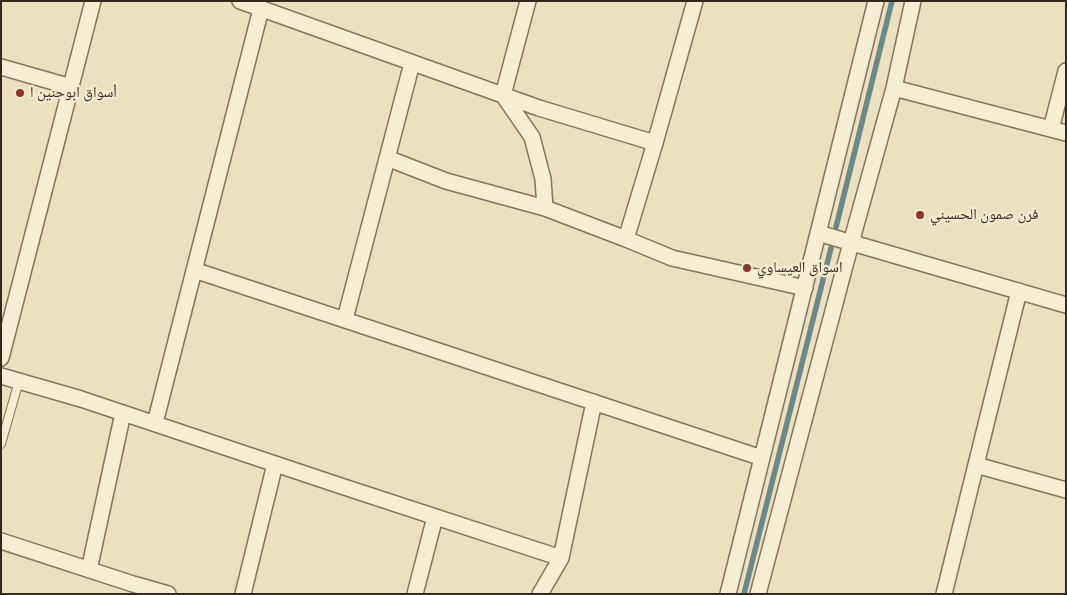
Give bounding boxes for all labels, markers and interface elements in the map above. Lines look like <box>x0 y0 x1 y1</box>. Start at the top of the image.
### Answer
place label: أسواق ابوحنين ا <box>30 84 117 102</box>
marker: أسواق ابوحنين ا <box>14 87 26 99</box>
place label: فرن صمون الحسيني <box>930 206 1039 224</box>
marker: فرن صمون الحسيني <box>914 209 926 221</box>
place label: اسواق العيساوي <box>757 259 843 277</box>
marker: اسواق العيساوي <box>741 262 753 274</box>

